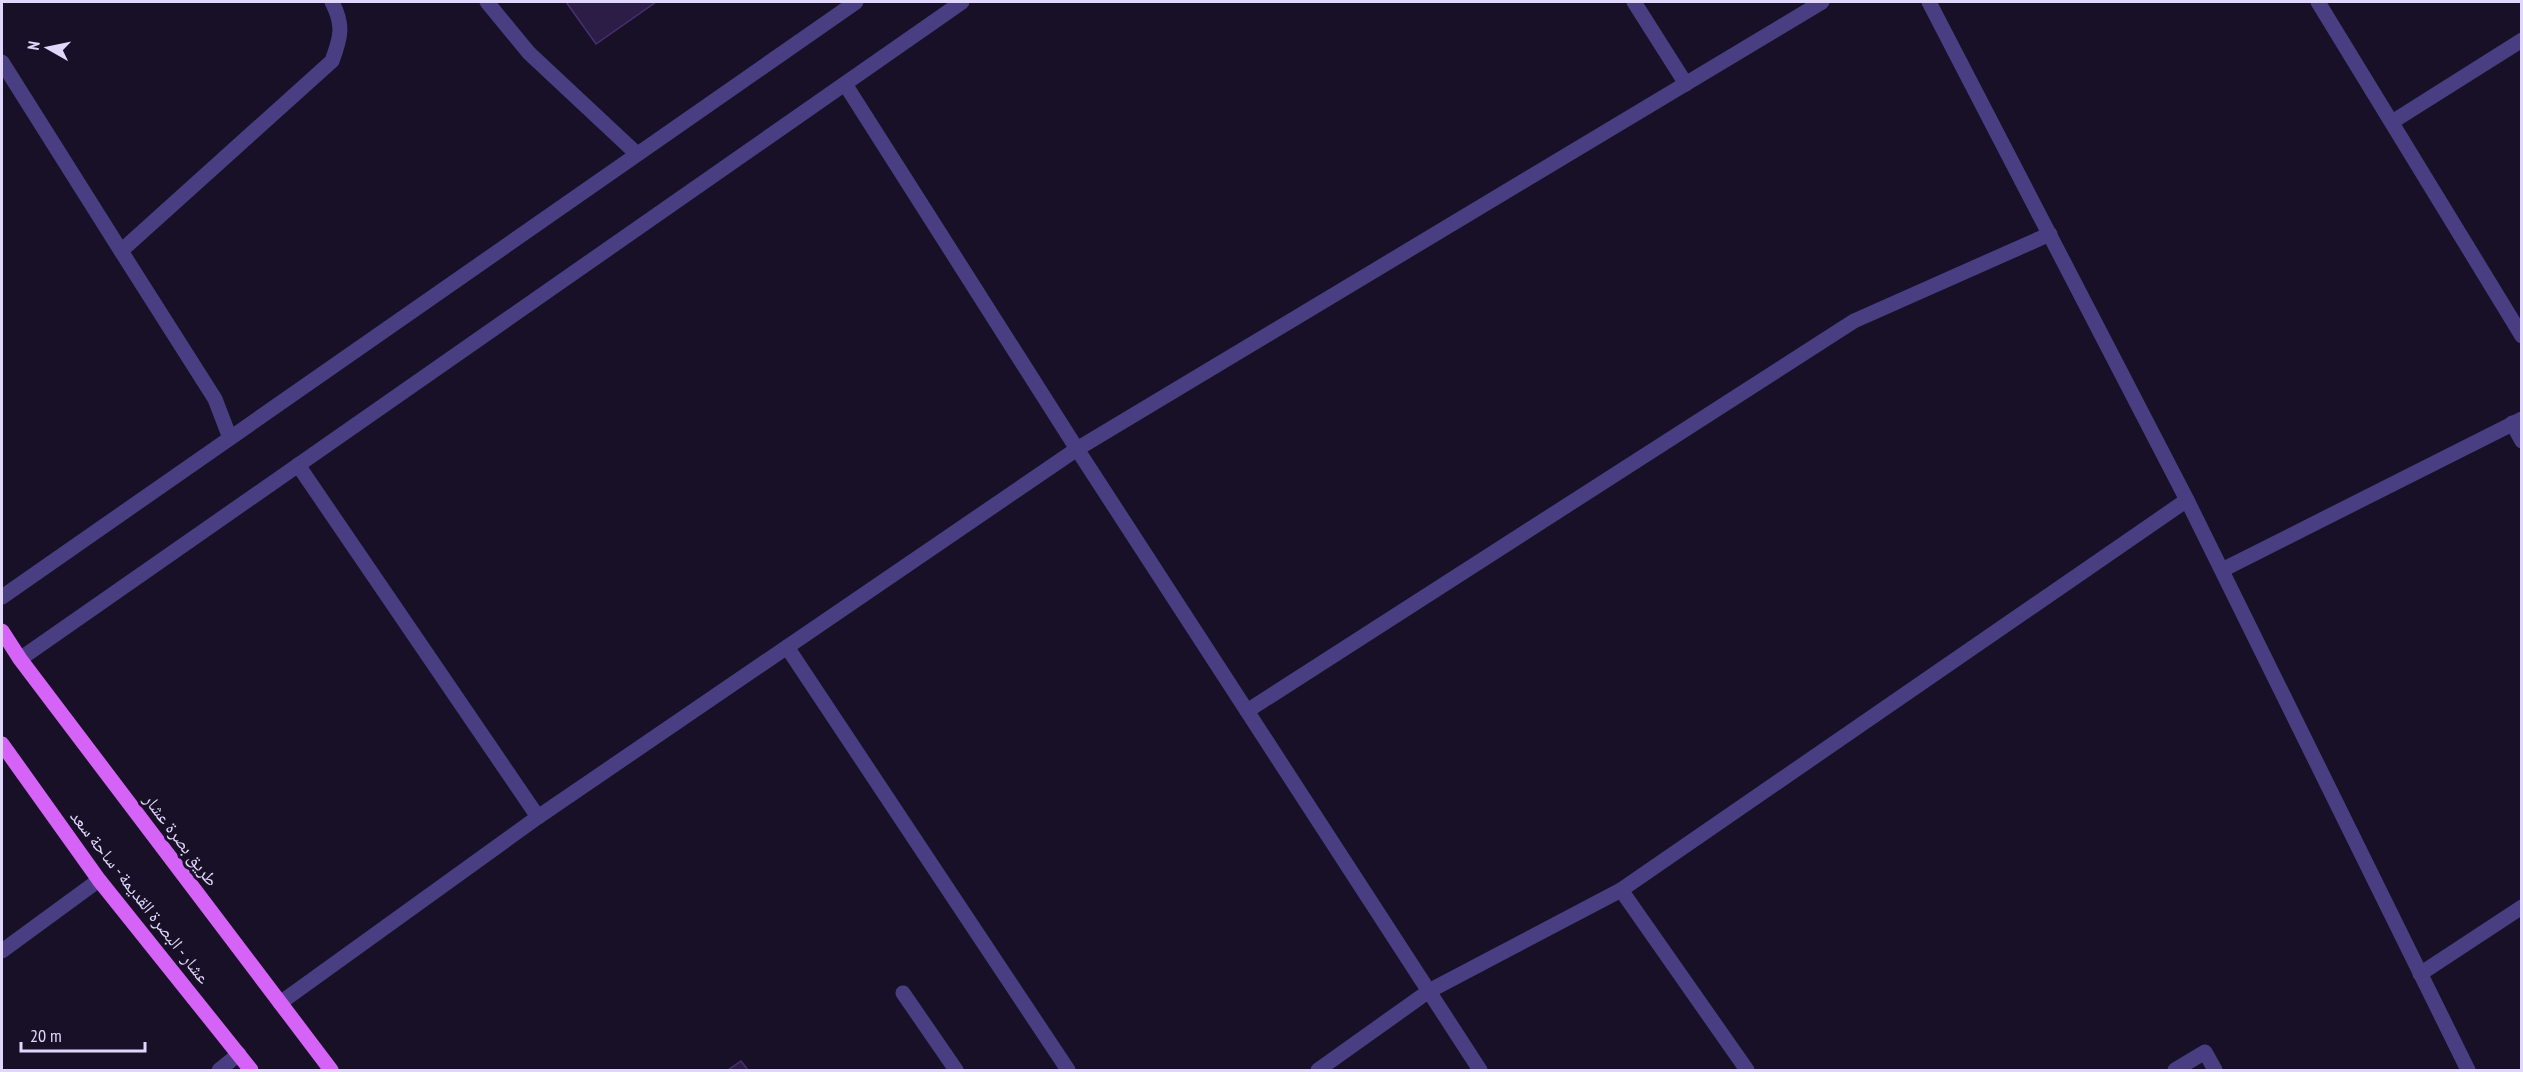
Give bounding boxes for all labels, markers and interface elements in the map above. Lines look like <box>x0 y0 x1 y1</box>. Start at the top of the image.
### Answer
north arrow <box>18 18 78 78</box>
text: N <box>23 40 44 51</box>
street label: طريق بصرة عشار <box>138 788 224 891</box>
street label: عشار - البصرة القديمة - ساحة سعد <box>65 805 215 988</box>
scale bar <box>21 1015 146 1053</box>
text: 20 m <box>30 1024 62 1047</box>

